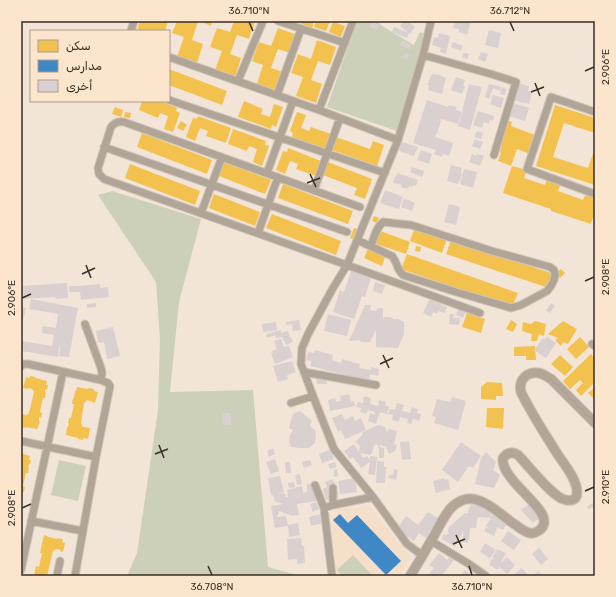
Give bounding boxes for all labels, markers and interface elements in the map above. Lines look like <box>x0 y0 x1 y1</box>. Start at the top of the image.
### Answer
text: 36.710°N <box>229 5 269 17</box>
text: 36.712°N <box>490 5 530 17</box>
legend <box>30 30 170 102</box>
text: سكن <box>66 39 91 53</box>
text: 2.906°E <box>600 49 612 85</box>
text: مدارس <box>66 59 102 74</box>
text: أخرى <box>66 79 92 94</box>
text: 2.908°E <box>600 259 612 295</box>
text: 2.906°E <box>6 280 18 316</box>
text: 2.910°E <box>600 470 612 504</box>
text: 2.908°E <box>6 490 18 526</box>
text: 36.708°N <box>191 581 234 593</box>
text: 36.710°N <box>452 581 492 593</box>

